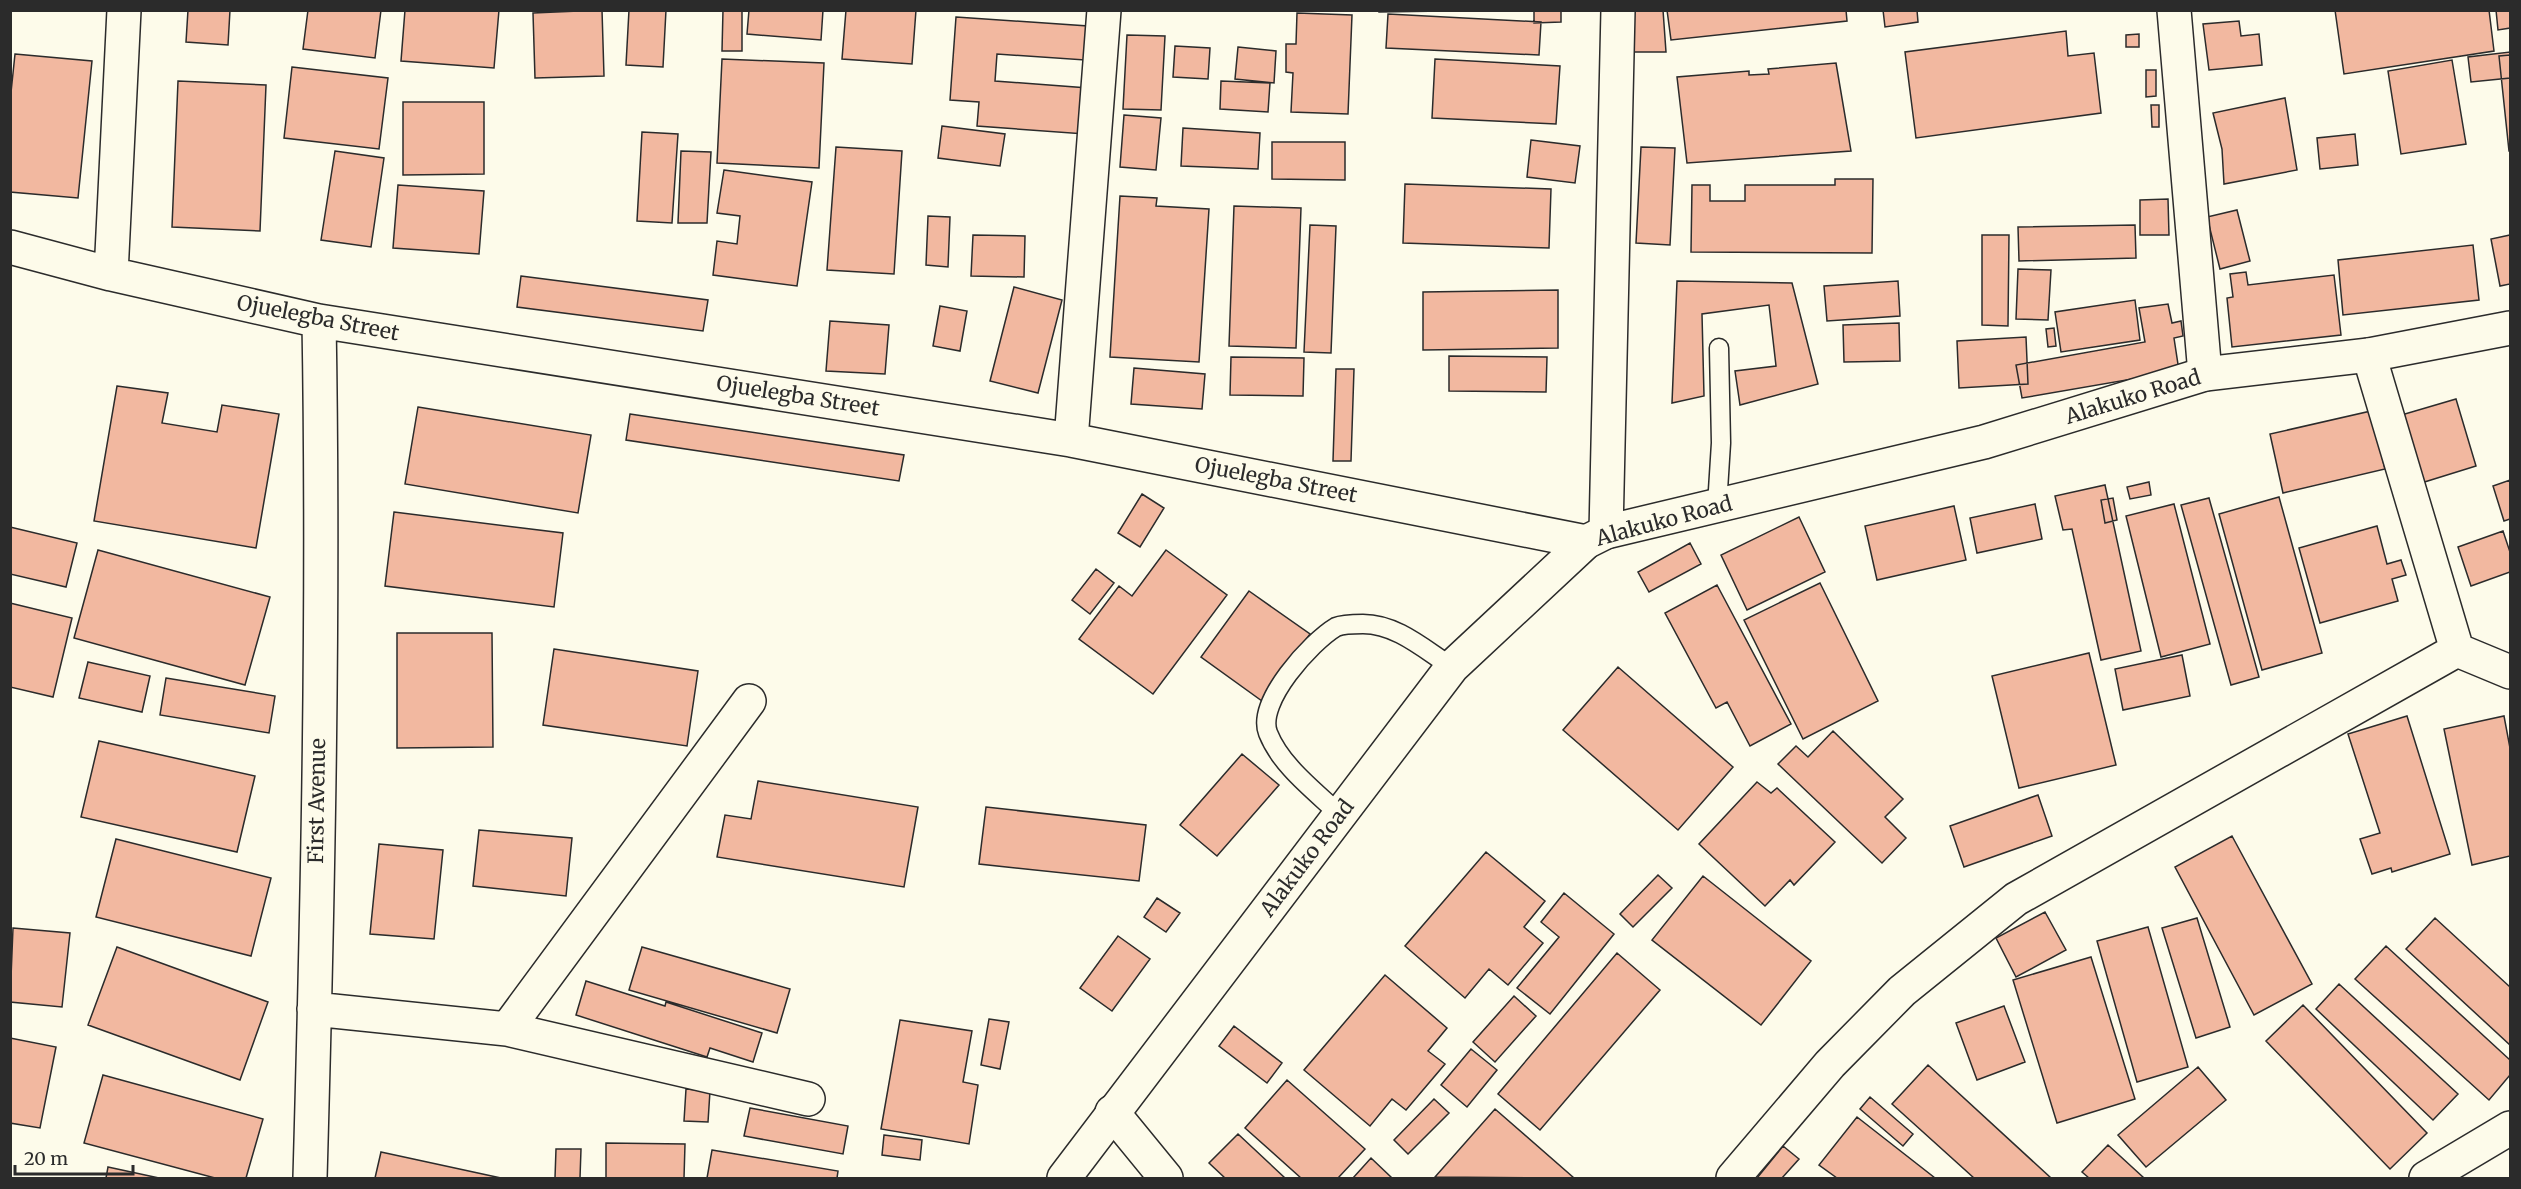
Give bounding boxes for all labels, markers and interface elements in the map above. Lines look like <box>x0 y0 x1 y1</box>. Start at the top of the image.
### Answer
street label: Ojuelegba Street <box>235 289 402 346</box>
street label: Alakuko Road <box>2061 363 2204 430</box>
street label: Ojuelegba Street <box>715 369 882 422</box>
street label: Ojuelegba Street <box>1193 451 1360 508</box>
street label: Alakuko Road <box>1592 489 1735 552</box>
street label: First Avenue <box>302 738 331 864</box>
street label: Alakuko Road <box>1253 793 1360 923</box>
scale bar <box>15 1138 134 1176</box>
text: 20 m <box>24 1147 68 1170</box>

